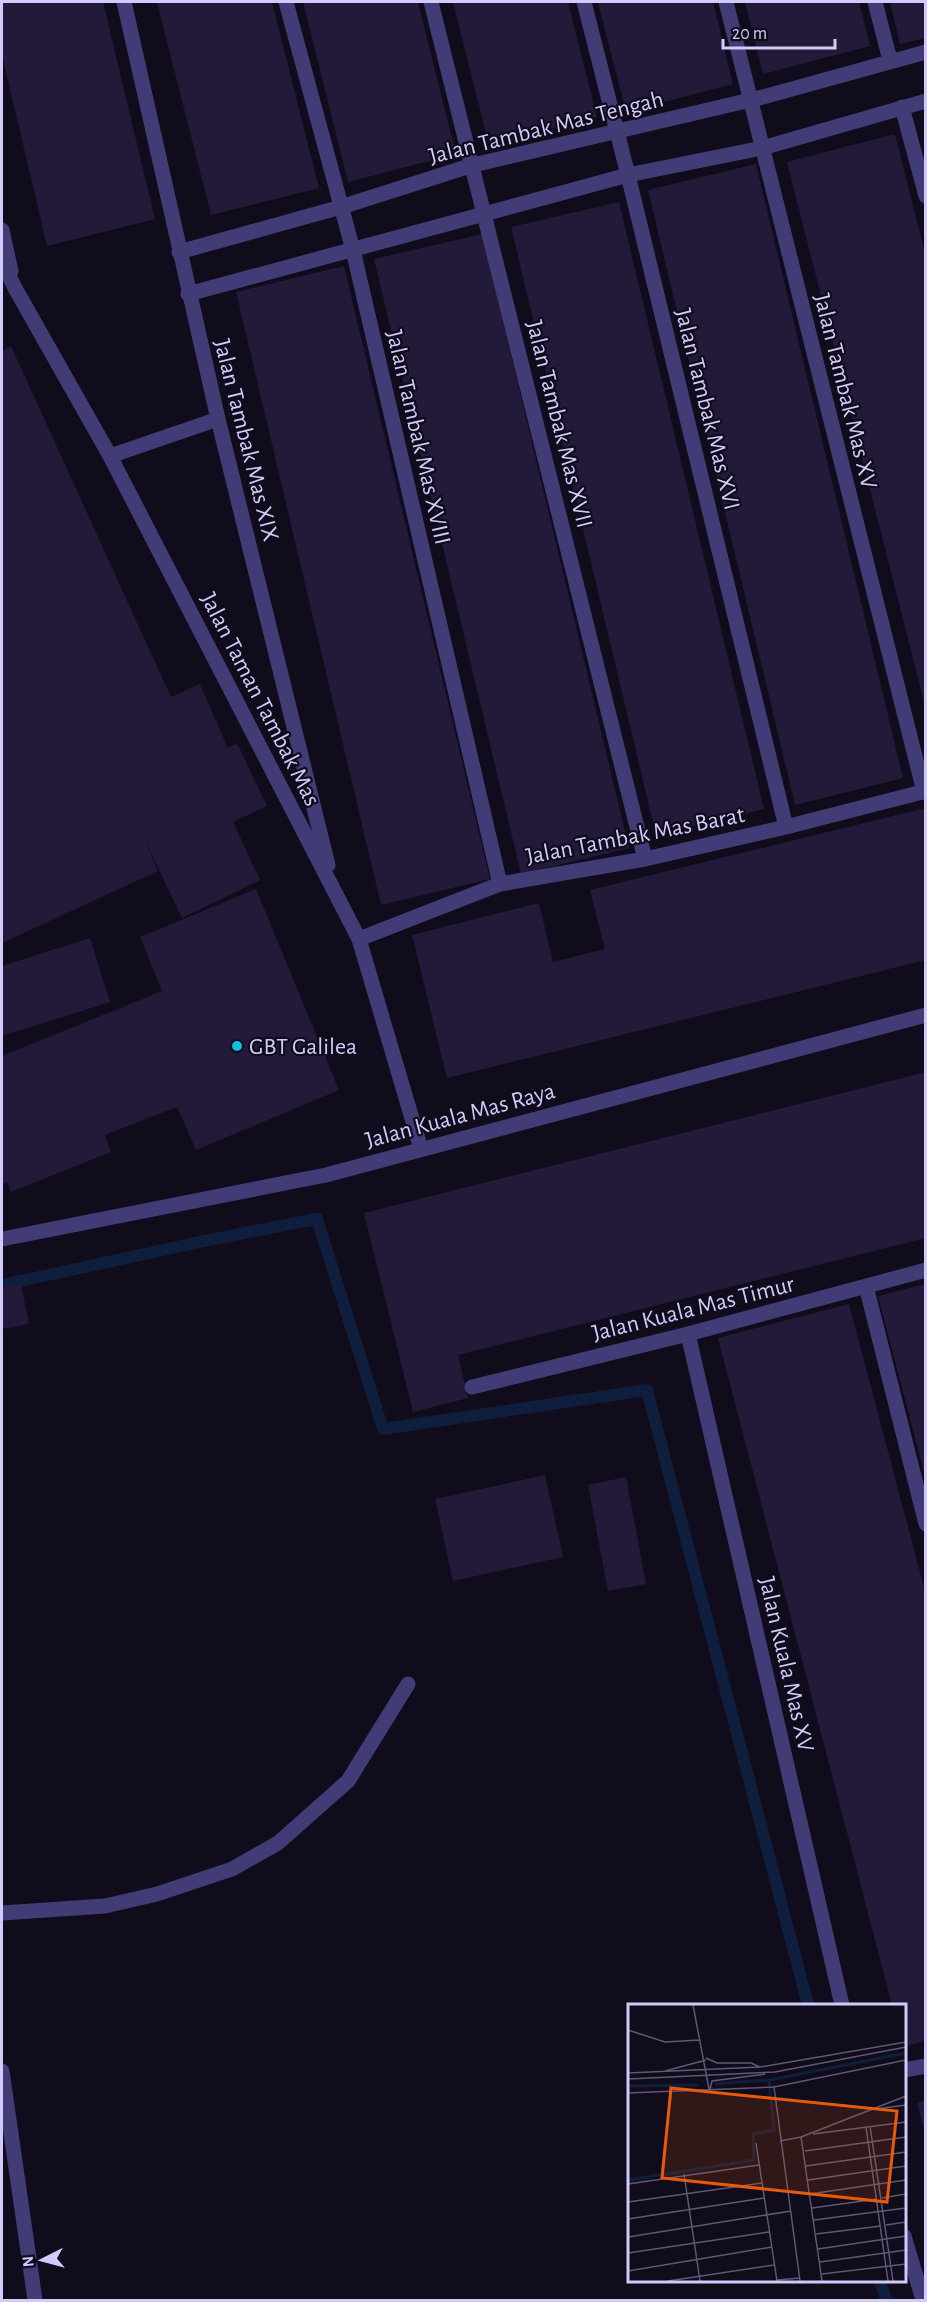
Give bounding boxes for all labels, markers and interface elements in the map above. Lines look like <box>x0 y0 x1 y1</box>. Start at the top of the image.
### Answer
scale bar <box>723 12 836 50</box>
text: 20 m <box>732 25 767 43</box>
street label: Jalan Tambak Mas Tengah <box>426 87 666 169</box>
street label: Jalan Tambak Mas XV <box>809 291 881 492</box>
street label: Jalan Tambak Mas XVI <box>670 306 744 512</box>
street label: Jalan Tambak Mas XVII <box>522 318 596 530</box>
street label: Jalan Tambak Mas XVIII <box>382 328 454 547</box>
street label: Jalan Tambak Mas XIX <box>209 337 283 544</box>
street label: Jalan Taman Tambak Mas <box>196 589 324 810</box>
street label: Jalan Tambak Mas Barat <box>524 803 747 869</box>
place label: GBT Galilea <box>249 1035 357 1059</box>
marker: GBT Galilea <box>230 1039 244 1053</box>
street label: Jalan Kuala Mas Raya <box>363 1079 558 1153</box>
street label: Jalan Kuala Mas Timur <box>590 1272 797 1346</box>
street label: Jalan Kuala Mas XV <box>754 1574 818 1754</box>
inset map <box>628 2004 906 2281</box>
north arrow <box>12 2230 72 2290</box>
text: N <box>20 2255 37 2268</box>

